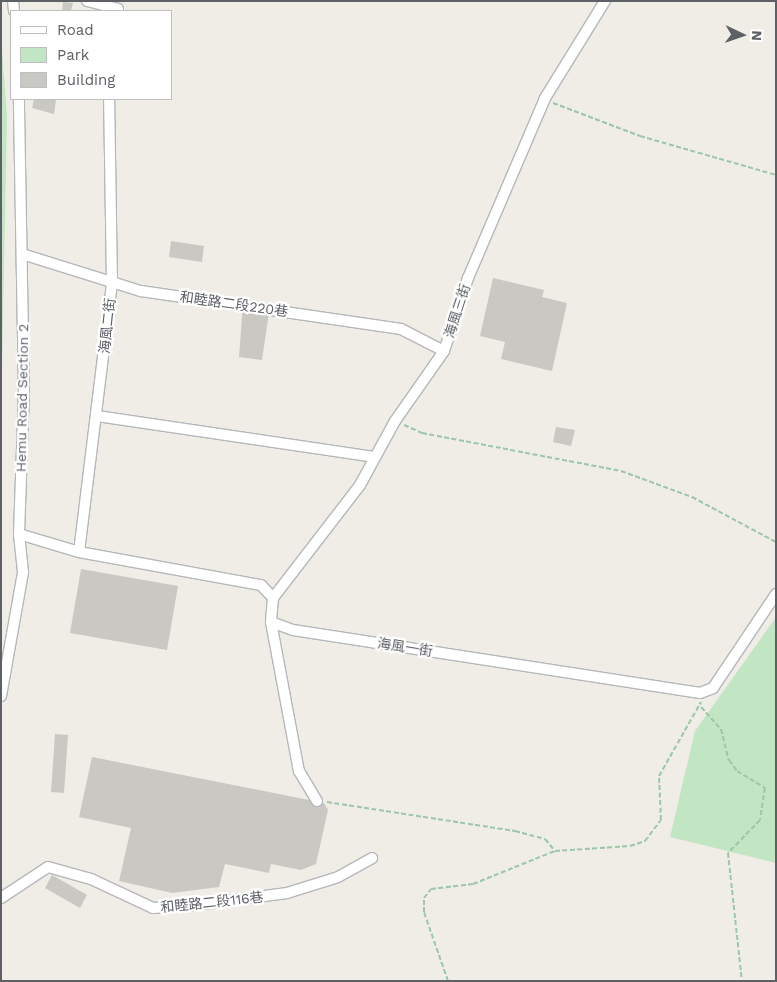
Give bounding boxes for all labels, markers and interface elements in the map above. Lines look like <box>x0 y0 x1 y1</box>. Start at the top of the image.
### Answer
legend <box>10 10 172 100</box>
north arrow <box>717 10 767 60</box>
text: Road <box>57 21 94 39</box>
text: N <box>749 30 765 41</box>
text: Park <box>57 46 89 64</box>
text: Building <box>57 71 115 89</box>
street label: 海風三街 <box>440 282 474 340</box>
street label: 和睦路二段220巷 <box>179 288 289 320</box>
street label: 海風二街 <box>96 297 118 355</box>
street label: Hemu Road Section 2 <box>12 324 32 472</box>
street label: 海風一街 <box>376 634 434 660</box>
street label: 和睦路二段116巷 <box>160 888 264 916</box>

